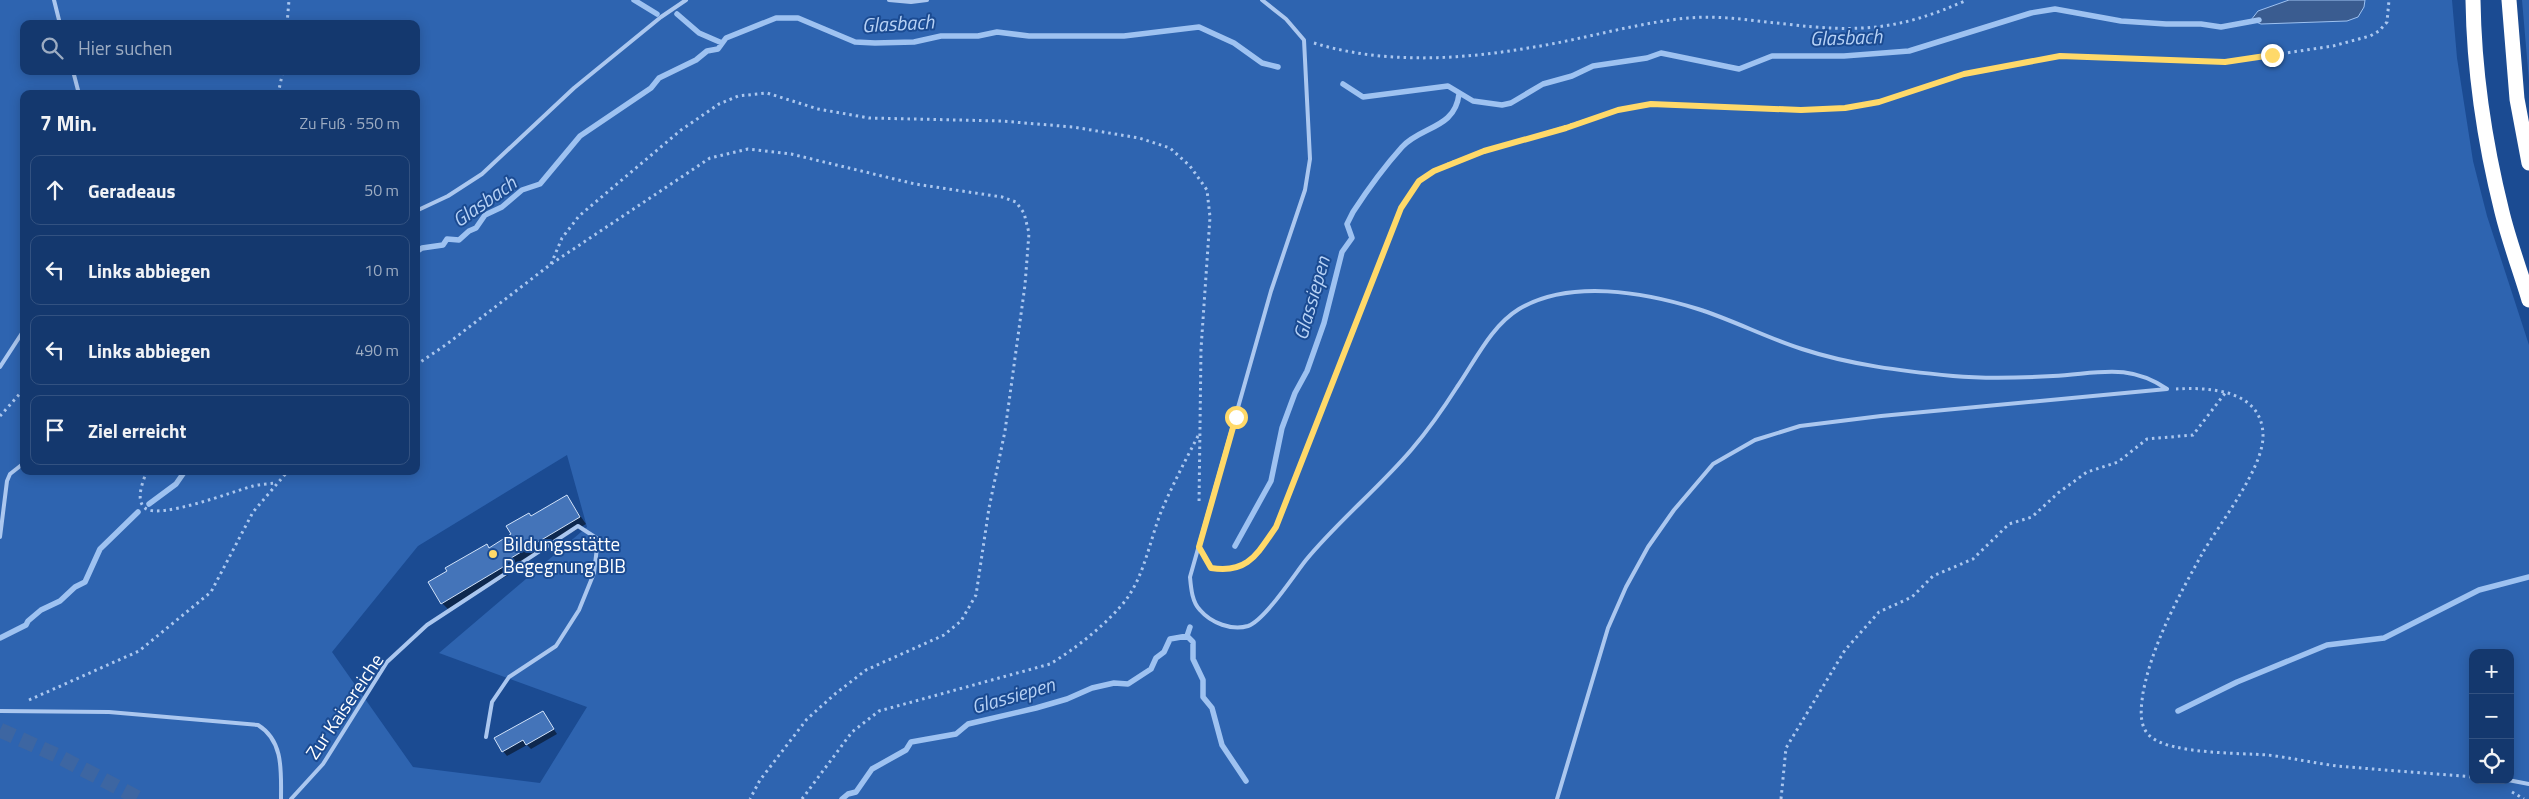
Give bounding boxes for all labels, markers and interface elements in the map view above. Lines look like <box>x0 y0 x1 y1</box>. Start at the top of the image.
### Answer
water label: Glasbach <box>861 6 936 40</box>
search box <box>20 20 420 75</box>
water label: Glasbach <box>1809 20 1884 54</box>
text: Hier suchen <box>78 33 173 62</box>
icon: search <box>38 34 66 62</box>
route end <box>2261 44 2284 67</box>
text: 7 Min. <box>40 107 97 139</box>
text: Zu Fuß · 550 m <box>299 111 400 135</box>
water label: Glasbach <box>445 167 523 234</box>
icon: ahead <box>41 176 69 204</box>
text: Geradeaus <box>88 176 175 205</box>
text: 50 m <box>364 178 399 202</box>
water label: Glassiepen <box>1284 252 1338 343</box>
icon: left <box>41 256 69 284</box>
text: Links abbiegen <box>88 256 211 285</box>
text: 10 m <box>364 258 399 282</box>
icon: left <box>41 336 69 364</box>
text: Links abbiegen <box>88 336 211 365</box>
text: 490 m <box>355 338 399 362</box>
route start <box>1225 406 1248 429</box>
icon: arrive <box>41 416 69 444</box>
text: Ziel erreicht <box>88 416 186 445</box>
place label: Bildungsstätte Begegnung BIB <box>503 529 626 580</box>
marker: Bildungsstätte Begegnung BIB <box>487 548 499 560</box>
street label: Zur Kaisereiche <box>298 647 390 765</box>
map controls <box>2469 649 2514 784</box>
button: + <box>2469 649 2514 694</box>
water label: Glassiepen <box>968 668 1059 722</box>
button: − <box>2469 694 2514 739</box>
button: locate <box>2469 739 2514 784</box>

